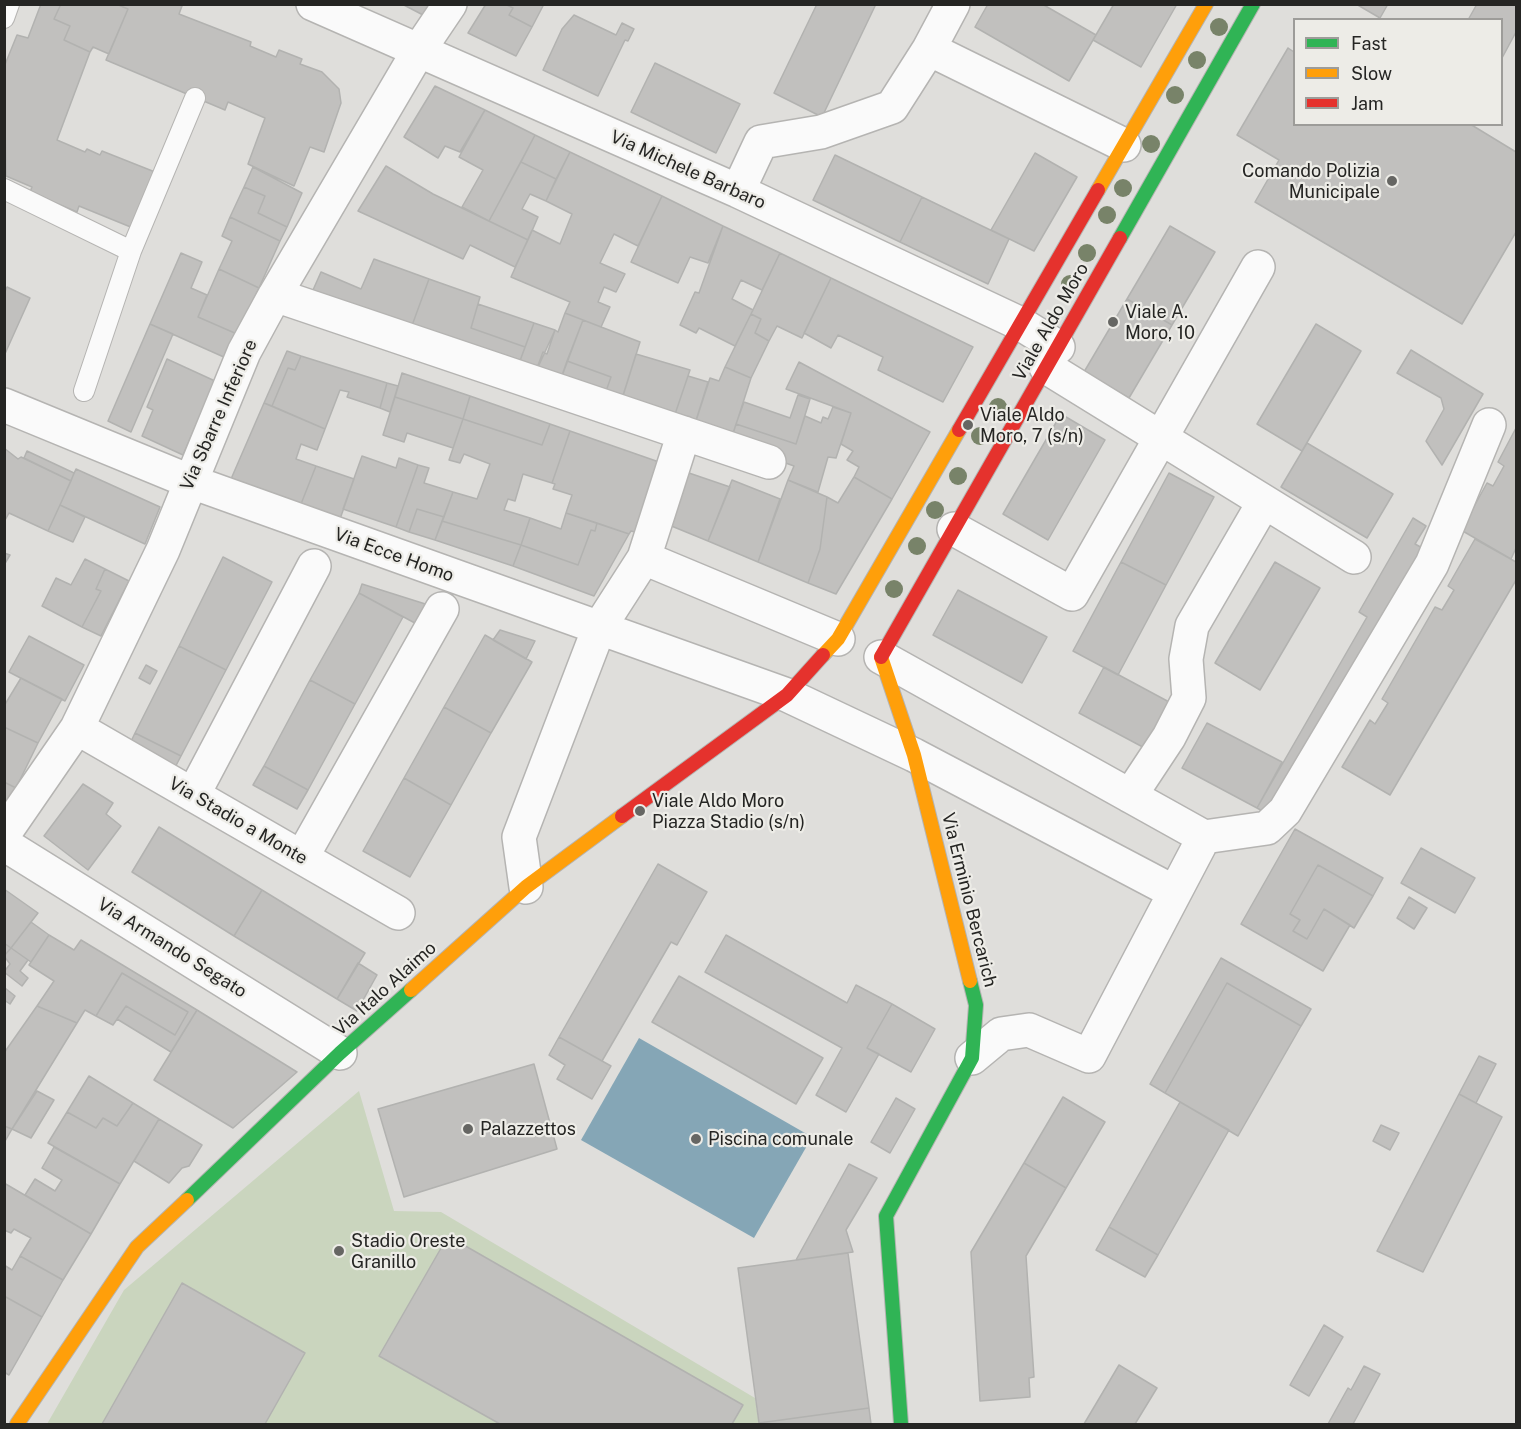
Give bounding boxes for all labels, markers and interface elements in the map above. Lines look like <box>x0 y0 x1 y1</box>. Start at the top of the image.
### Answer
legend <box>1293 18 1503 126</box>
text: Fast <box>1351 33 1387 54</box>
text: Slow <box>1351 63 1392 84</box>
text: Jam <box>1351 93 1384 114</box>
street label: Via Michele Barbaro <box>607 126 769 214</box>
place label: Comando Polizia Municipale <box>1242 160 1380 202</box>
marker: Comando Polizia Municipale <box>1385 174 1399 188</box>
street label: Viale Aldo Moro <box>1009 259 1093 385</box>
place label: Viale A. Moro, 10 <box>1125 301 1195 344</box>
marker: Viale A. Moro, 10 <box>1106 315 1120 329</box>
street label: Via Sbarre Inferiore <box>176 336 262 494</box>
place label: Viale Aldo Moro, 7 (s/n) <box>980 404 1084 446</box>
marker: Viale Aldo Moro, 7 (s/n) <box>961 418 975 432</box>
street label: Via Ecce Homo <box>331 523 457 587</box>
street label: Via Stadio a Monte <box>165 772 311 870</box>
place label: Viale Aldo Moro Piazza Stadio (s/n) <box>652 790 805 832</box>
marker: Viale Aldo Moro Piazza Stadio (s/n) <box>633 804 647 818</box>
street label: Via Erminio Bercarich <box>937 811 1001 989</box>
street label: Via Armando Segato <box>94 893 250 1003</box>
street label: Via Italo Alaimo <box>329 937 441 1041</box>
place label: Palazzettos <box>480 1118 576 1140</box>
marker: Palazzettos <box>461 1122 475 1136</box>
place label: Piscina comunale <box>708 1128 853 1150</box>
marker: Piscina comunale <box>689 1132 703 1146</box>
place label: Stadio Oreste Granillo <box>351 1230 465 1272</box>
marker: Stadio Oreste Granillo <box>332 1244 346 1258</box>

